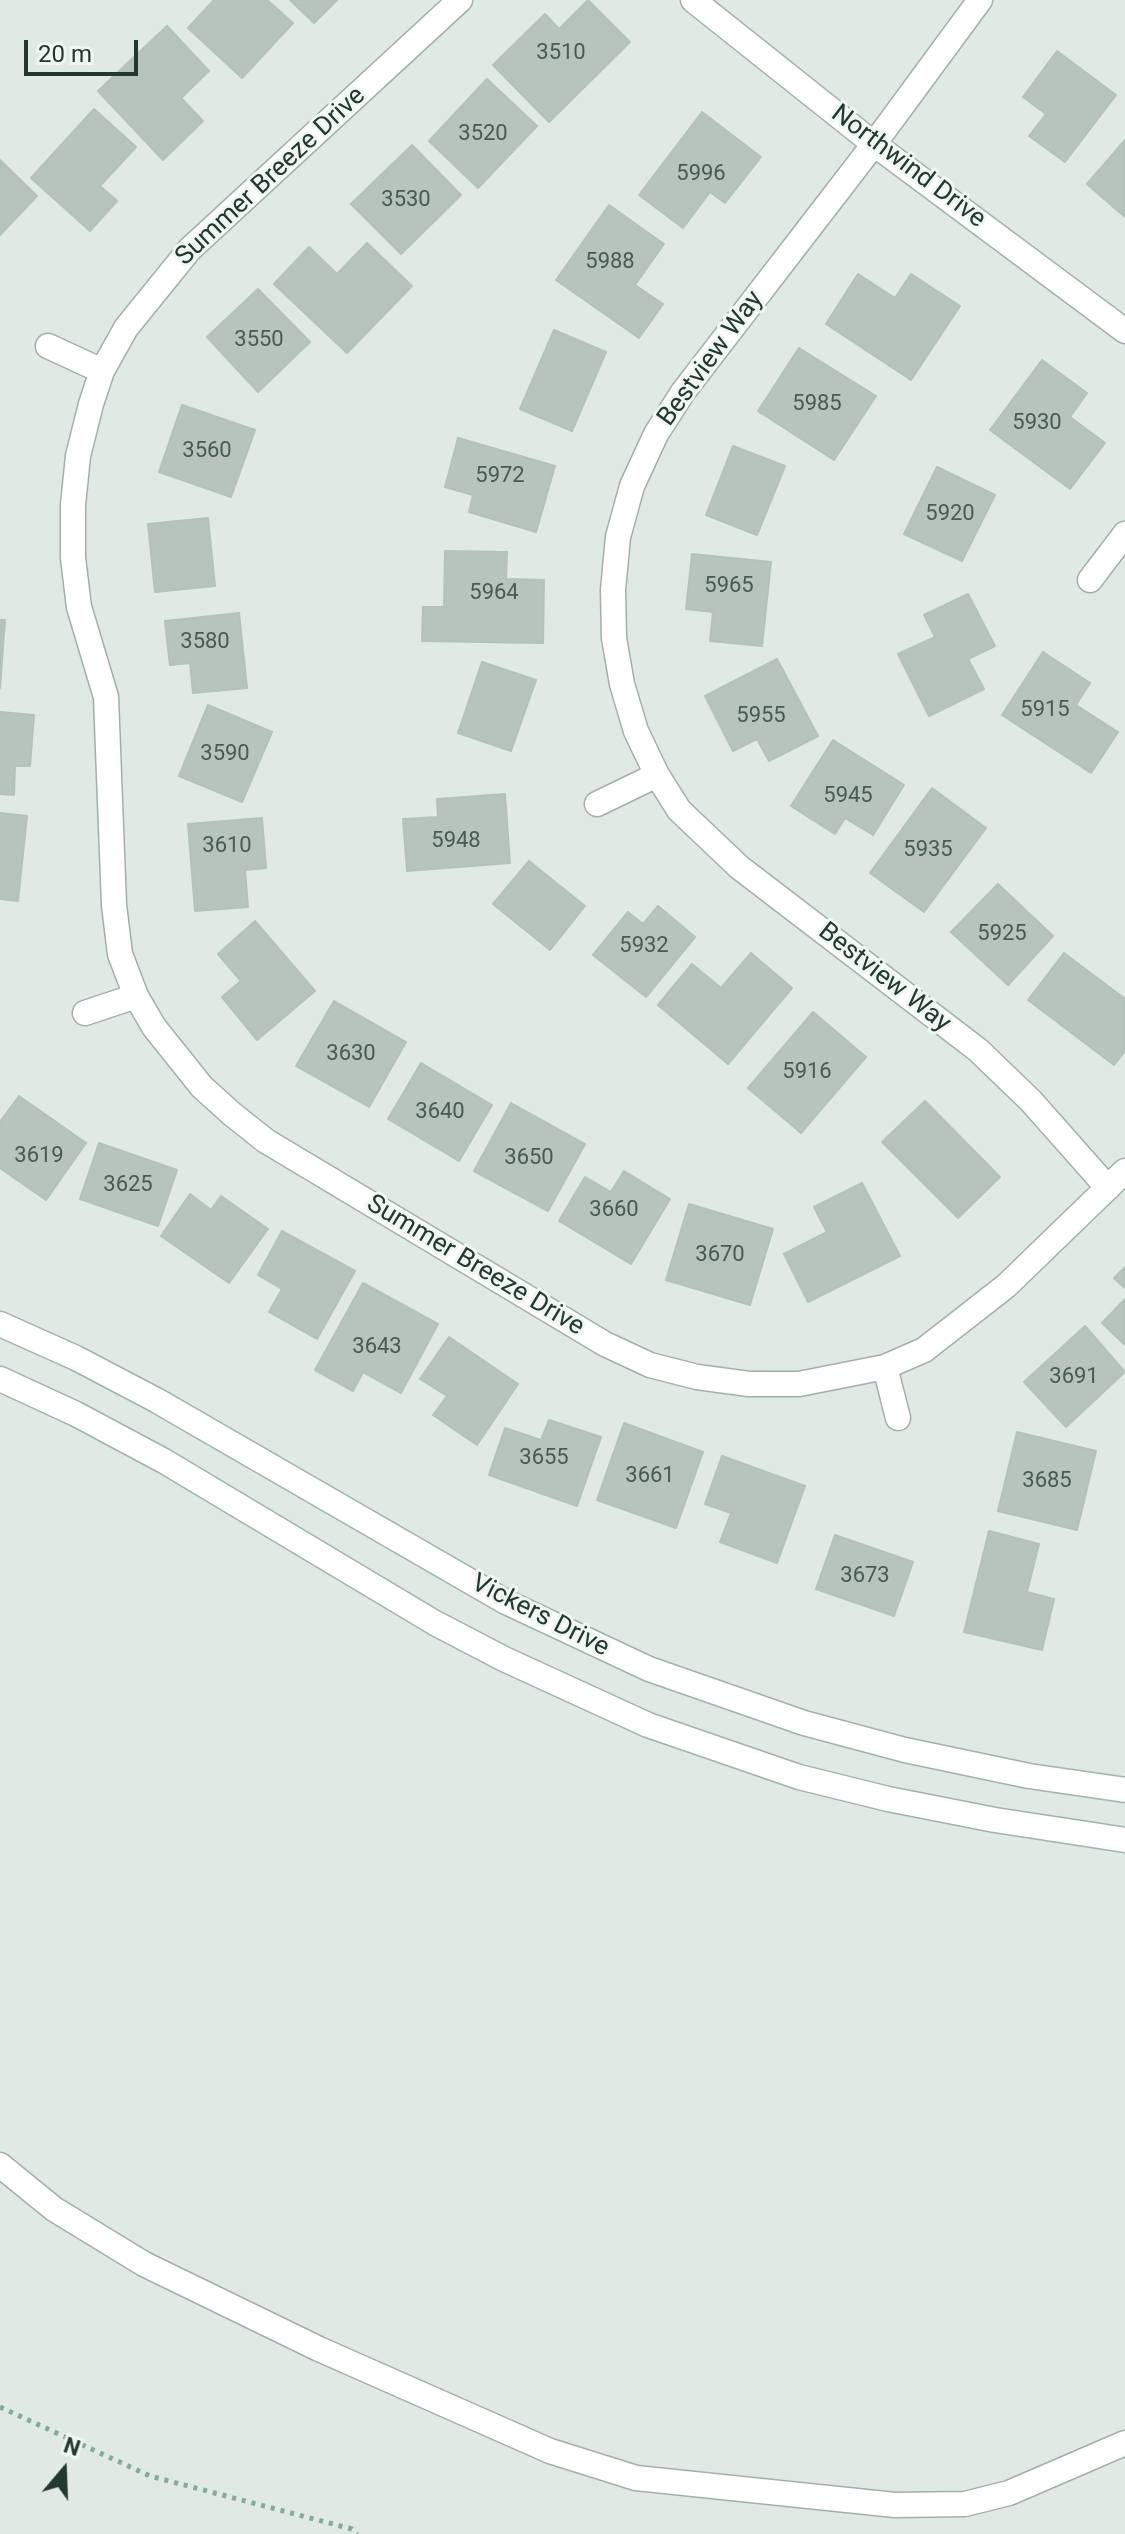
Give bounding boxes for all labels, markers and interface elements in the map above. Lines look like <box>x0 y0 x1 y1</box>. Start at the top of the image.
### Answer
scale bar <box>28 24 142 74</box>
text: 20 m <box>38 40 92 68</box>
house number: 3510 <box>536 40 586 66</box>
street label: Summer Breeze Drive <box>170 81 372 273</box>
street label: Northwind Drive <box>825 99 991 235</box>
house number: 3520 <box>458 121 508 147</box>
house number: 5996 <box>676 161 726 187</box>
house number: 3530 <box>381 187 431 213</box>
house number: 5988 <box>585 249 635 275</box>
street label: Bestview Way <box>652 285 770 433</box>
house number: 3550 <box>234 327 284 353</box>
house number: 5985 <box>792 391 842 417</box>
house number: 5930 <box>1012 410 1062 436</box>
house number: 3560 <box>182 438 232 464</box>
house number: 5972 <box>475 463 525 489</box>
house number: 5920 <box>925 501 975 527</box>
house number: 5965 <box>704 573 754 599</box>
house number: 5964 <box>469 580 519 606</box>
house number: 3580 <box>180 629 230 655</box>
house number: 5915 <box>1020 697 1070 723</box>
house number: 5955 <box>736 703 786 729</box>
house number: 3590 <box>200 741 250 767</box>
house number: 5945 <box>823 783 873 809</box>
house number: 5948 <box>431 828 481 854</box>
house number: 3610 <box>202 833 252 859</box>
house number: 5935 <box>903 837 953 863</box>
street label: Bestview Way <box>812 917 956 1039</box>
house number: 5925 <box>977 921 1027 947</box>
house number: 5932 <box>619 933 669 959</box>
house number: 3630 <box>326 1041 376 1067</box>
house number: 5916 <box>782 1059 832 1085</box>
house number: 3640 <box>415 1099 465 1125</box>
house number: 3619 <box>14 1143 64 1169</box>
house number: 3650 <box>504 1145 554 1171</box>
house number: 3625 <box>103 1172 153 1198</box>
street label: Summer Breeze Drive <box>361 1189 589 1343</box>
house number: 3660 <box>589 1197 639 1223</box>
house number: 3670 <box>695 1242 745 1268</box>
house number: 3643 <box>352 1334 402 1360</box>
house number: 3691 <box>1049 1364 1099 1390</box>
house number: 3655 <box>519 1445 569 1471</box>
house number: 3661 <box>625 1463 675 1489</box>
house number: 3685 <box>1022 1468 1072 1494</box>
house number: 3673 <box>840 1563 890 1589</box>
street label: Vickers Drive <box>466 1568 614 1664</box>
north arrow <box>24 2430 104 2510</box>
text: N <box>61 2432 83 2461</box>

